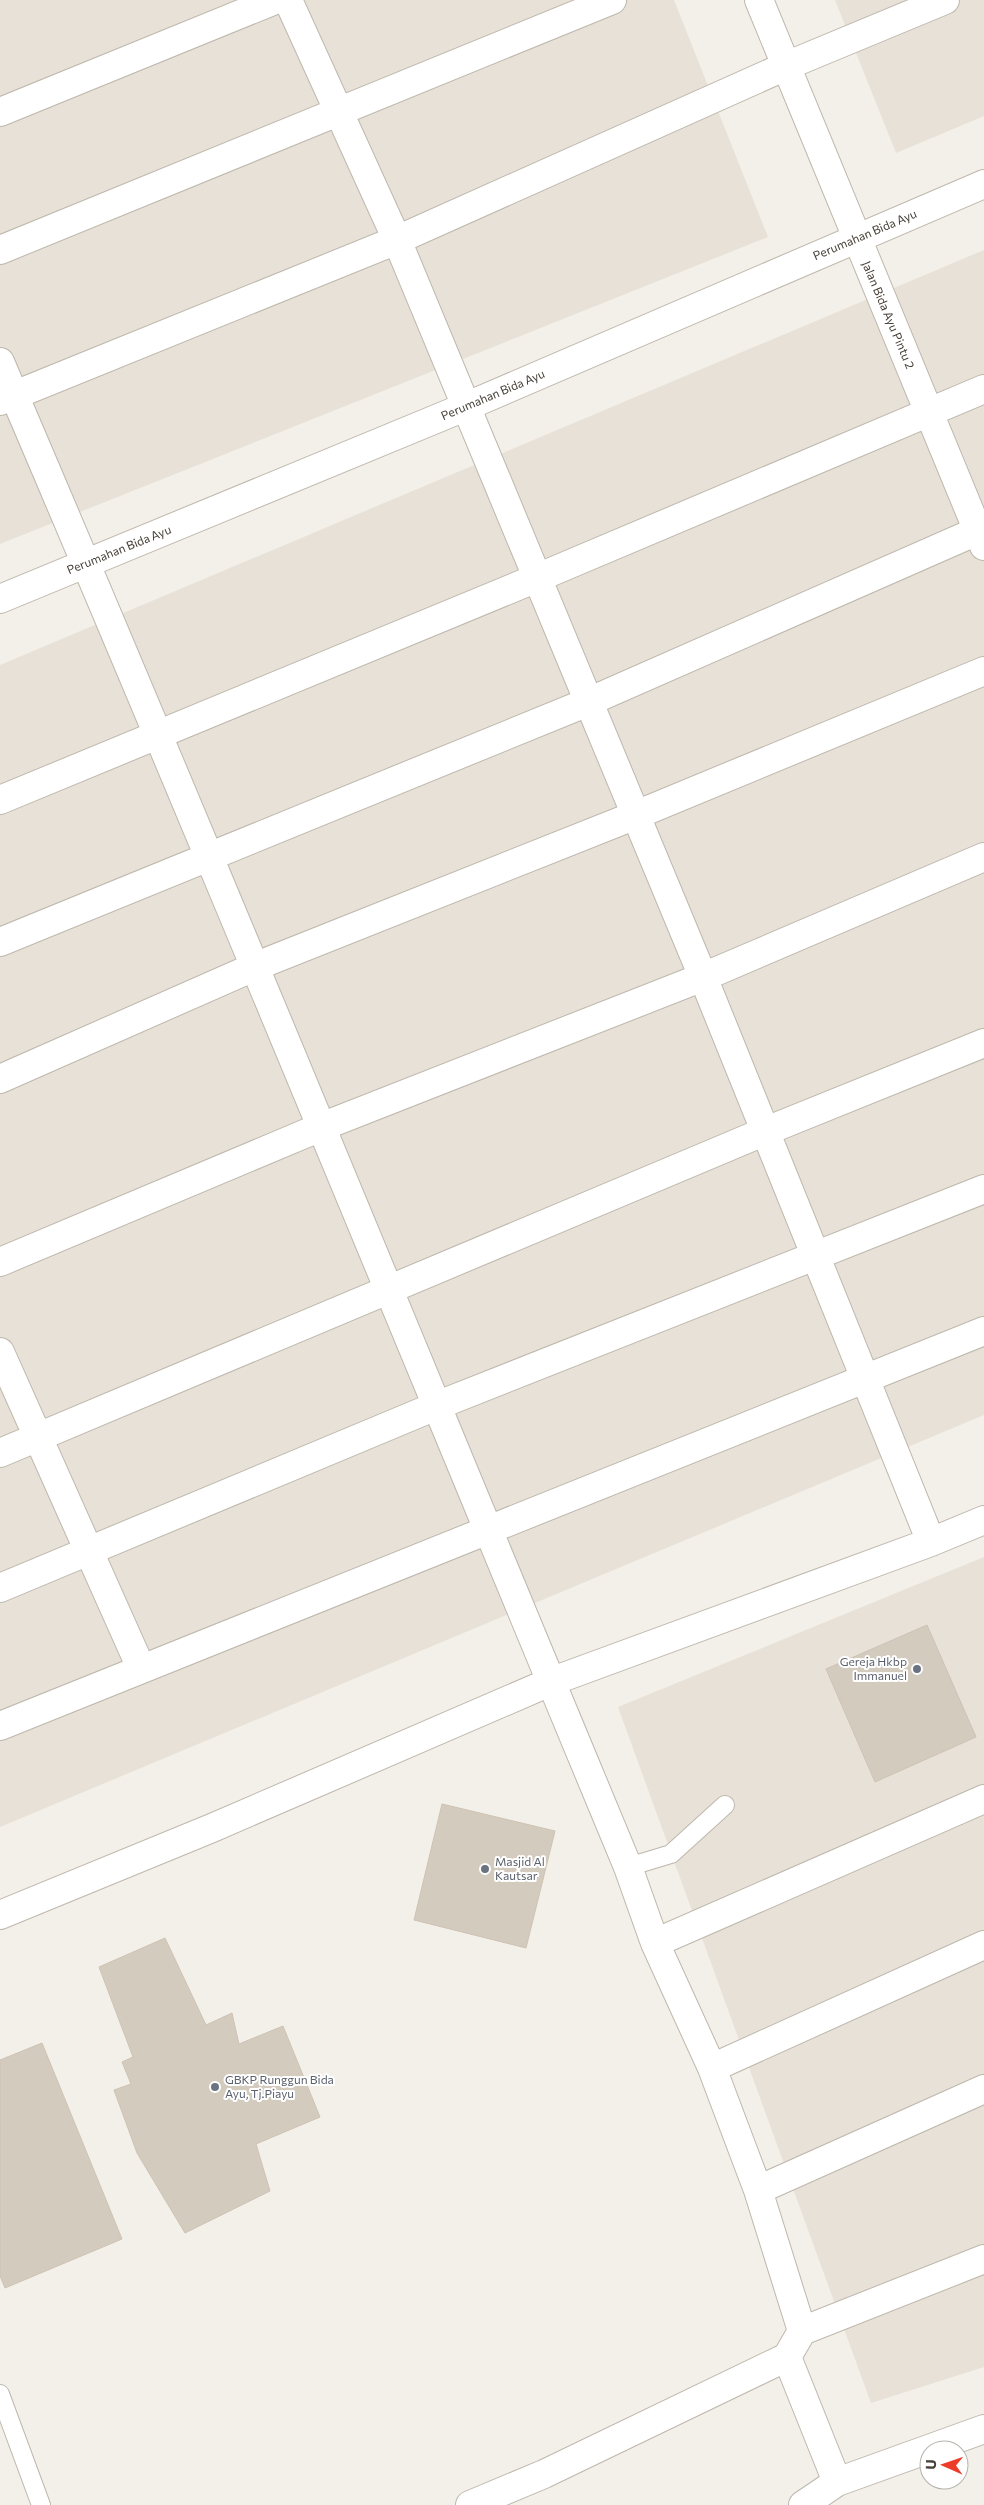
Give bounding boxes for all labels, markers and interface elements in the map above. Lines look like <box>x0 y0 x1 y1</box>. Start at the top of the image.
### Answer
street label: Perumahan Bida Ayu <box>811 206 919 262</box>
street label: Jalan Bida Ayu Pintu 2 <box>859 259 918 371</box>
street label: Perumahan Bida Ayu <box>439 366 547 422</box>
street label: Perumahan Bida Ayu <box>64 522 173 576</box>
place label: Gereja Hkbp Immanuel <box>840 1654 907 1682</box>
marker: Gereja Hkbp Immanuel <box>911 1663 923 1675</box>
place label: Masjid Al Kautsar <box>495 1854 545 1882</box>
marker: Masjid Al Kautsar <box>479 1863 491 1875</box>
place label: GBKP Runggun Bida Ayu, Tj.Piayu <box>225 2072 334 2100</box>
marker: GBKP Runggun Bida Ayu, Tj.Piayu <box>209 2081 221 2093</box>
north arrow <box>919 2440 969 2490</box>
text: U <box>922 2459 939 2470</box>

